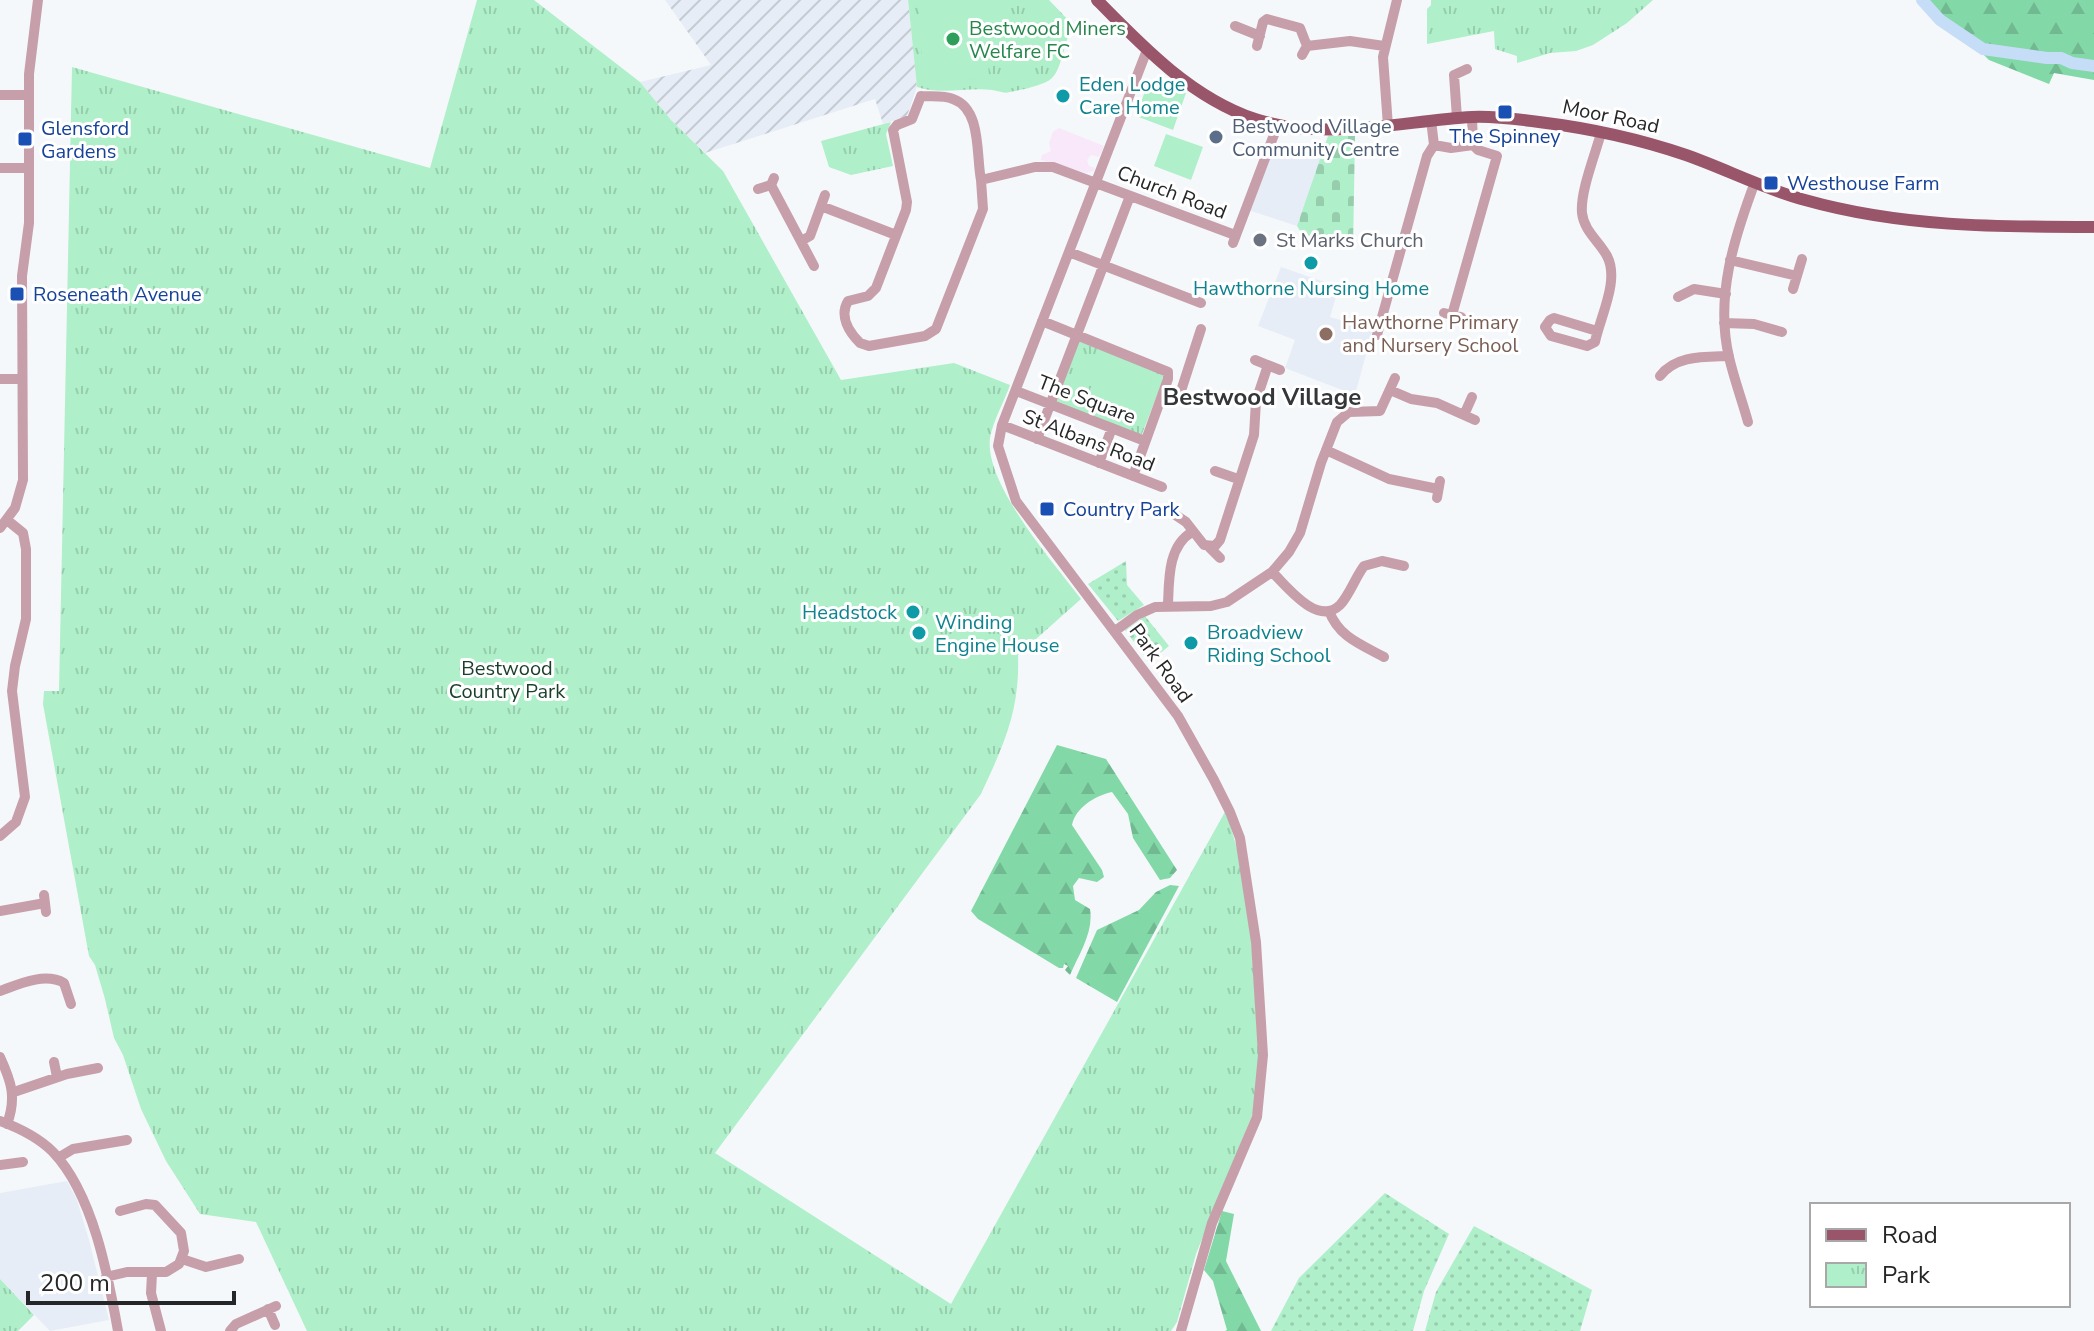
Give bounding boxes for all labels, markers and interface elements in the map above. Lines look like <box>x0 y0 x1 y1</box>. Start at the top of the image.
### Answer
place label: Bestwood Miners Welfare FC <box>969 15 1126 65</box>
marker: Bestwood Miners Welfare FC <box>944 30 962 48</box>
place label: Eden Lodge Care Home <box>1079 71 1185 121</box>
marker: Eden Lodge Care Home <box>1054 87 1072 105</box>
street label: Moor Road <box>1560 93 1662 140</box>
marker: The Spinney <box>1496 103 1514 121</box>
place label: Bestwood Village Community Centre <box>1232 113 1399 163</box>
place label: Glensford Gardens <box>41 115 129 165</box>
place label: The Spinney <box>1449 123 1561 150</box>
marker: Bestwood Village Community Centre <box>1207 128 1225 146</box>
marker: Glensford Gardens <box>16 130 34 148</box>
street label: Church Road <box>1113 159 1231 226</box>
place label: Westhouse Farm <box>1787 170 1940 197</box>
marker: Westhouse Farm <box>1762 174 1780 192</box>
place label: St Marks Church <box>1276 227 1424 254</box>
marker: St Marks Church <box>1251 231 1269 249</box>
marker: Hawthorne Nursing Home <box>1302 254 1320 272</box>
place label: Hawthorne Nursing Home <box>1193 275 1429 302</box>
place label: Roseneath Avenue <box>33 281 202 308</box>
marker: Roseneath Avenue <box>8 285 26 303</box>
place label: Hawthorne Primary and Nursery School <box>1342 309 1519 359</box>
marker: Hawthorne Primary and Nursery School <box>1317 325 1335 343</box>
street label: The Square <box>1034 368 1140 430</box>
district label: Bestwood Village <box>1163 381 1361 413</box>
street label: St Albans Road <box>1019 403 1159 478</box>
place label: Country Park <box>1063 496 1181 523</box>
marker: Country Park <box>1038 500 1056 518</box>
place label: Headstock <box>802 599 898 626</box>
marker: Headstock <box>904 603 922 621</box>
place label: Winding Engine House <box>935 609 1059 659</box>
street label: Park Road <box>1123 618 1198 708</box>
place label: Broadview Riding School <box>1207 619 1331 669</box>
marker: Winding Engine House <box>910 624 928 642</box>
marker: Broadview Riding School <box>1182 634 1200 652</box>
park label: Bestwood Country Park <box>449 655 566 705</box>
legend <box>1810 1203 2070 1307</box>
text: Road <box>1882 1219 1938 1251</box>
scale bar <box>28 1255 234 1305</box>
text: Park <box>1882 1259 1931 1291</box>
text: 200 m <box>40 1267 110 1299</box>

